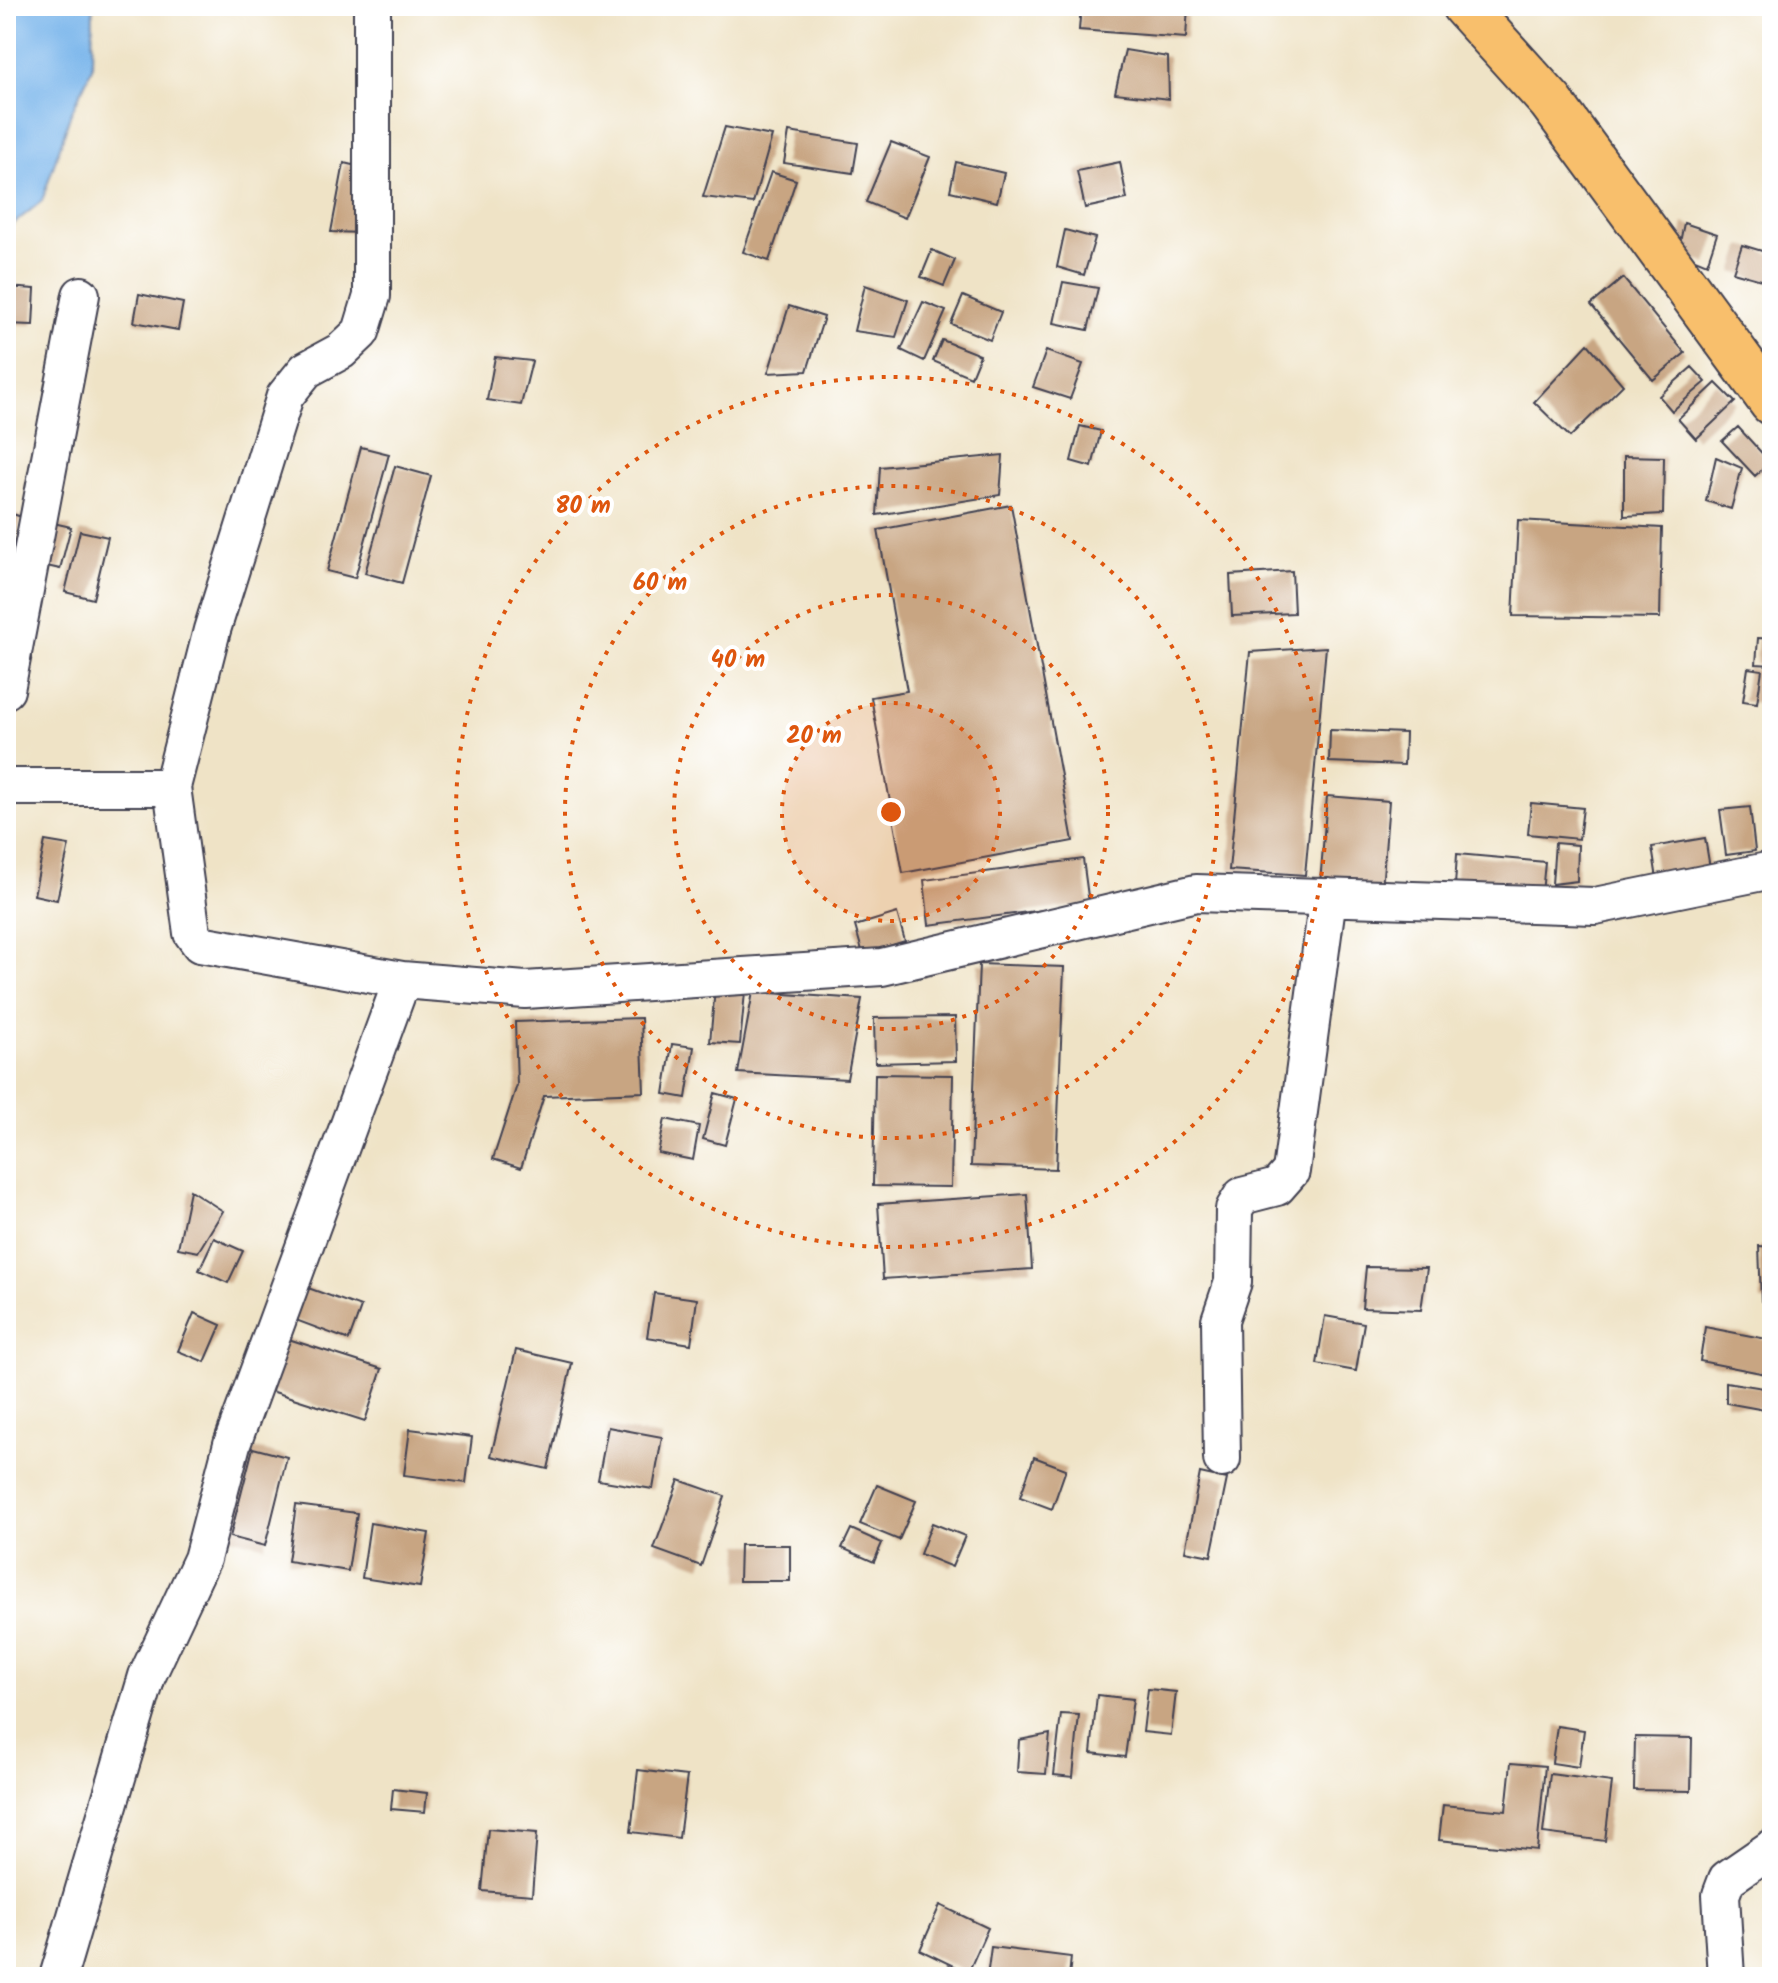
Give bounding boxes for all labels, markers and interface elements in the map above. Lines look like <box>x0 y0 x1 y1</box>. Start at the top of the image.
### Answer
text: 80 m <box>555 487 611 526</box>
text: 60 m <box>633 564 687 603</box>
text: 40 m <box>711 641 765 680</box>
text: 20 m <box>786 717 842 756</box>
centre of rings <box>877 798 905 826</box>

